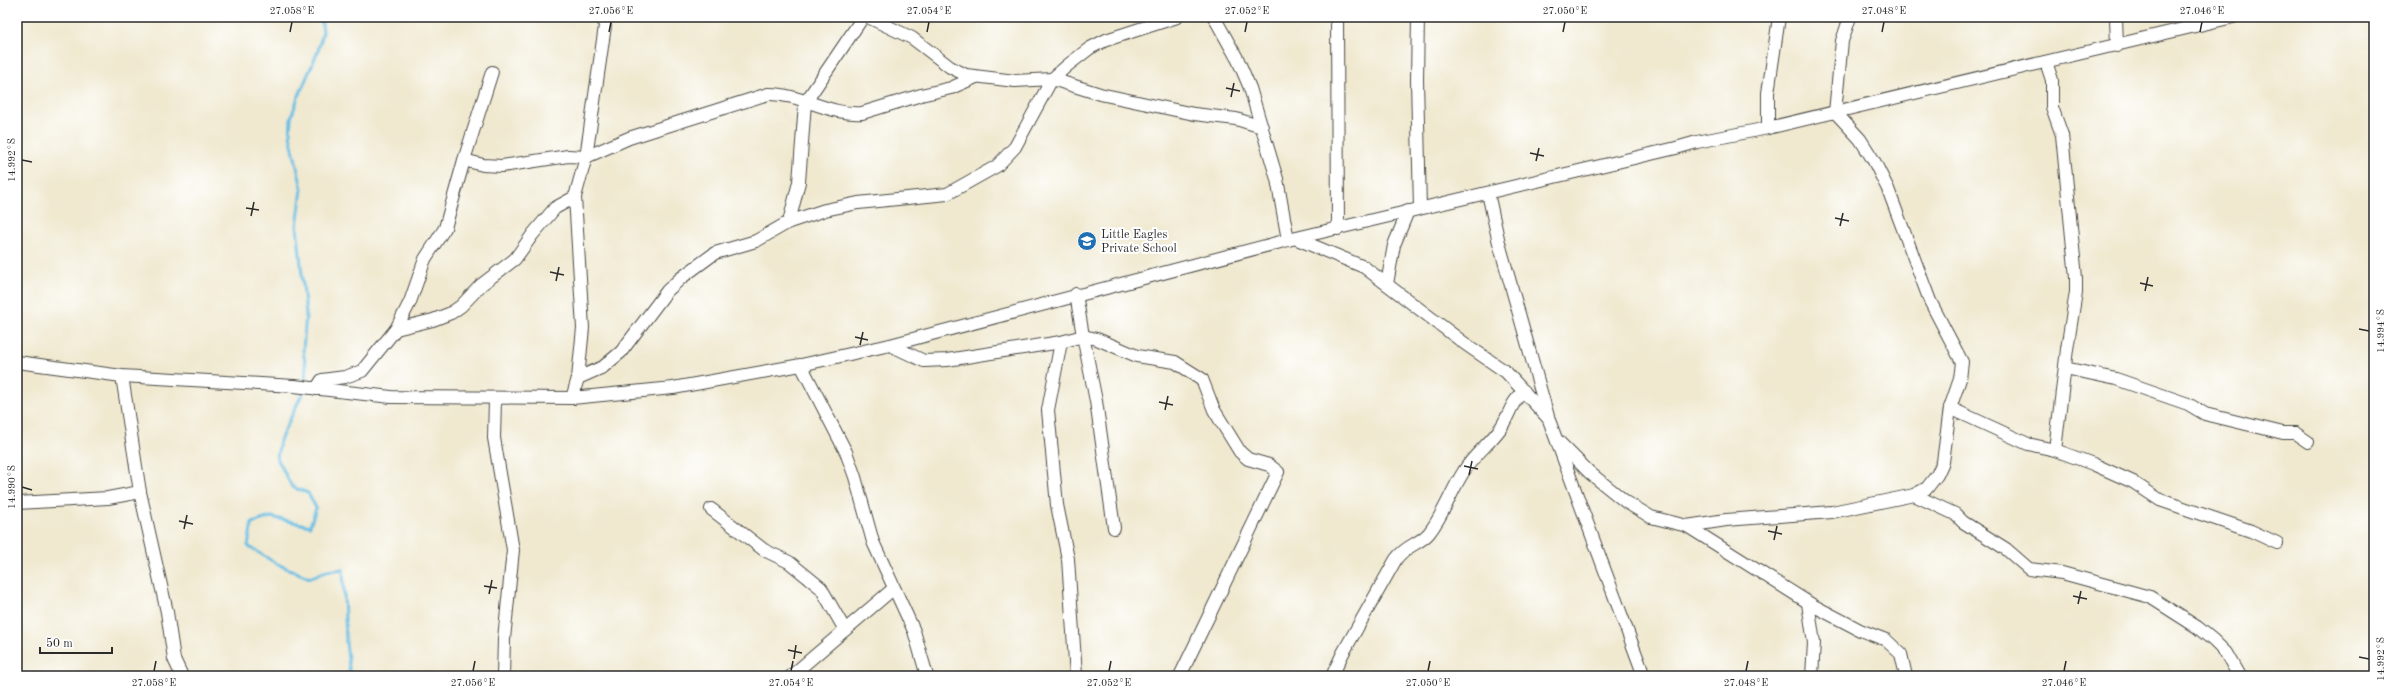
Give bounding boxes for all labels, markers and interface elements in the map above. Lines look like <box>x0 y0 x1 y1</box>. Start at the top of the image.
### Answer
text: 27.058°E <box>270 6 314 16</box>
text: 27.056°E <box>589 6 633 16</box>
text: 27.054°E <box>907 6 951 16</box>
text: 27.052°E <box>1225 6 1269 16</box>
text: 27.050°E <box>1543 6 1587 16</box>
text: 27.048°E <box>1862 6 1906 16</box>
text: 27.046°E <box>2180 6 2224 16</box>
text: 14.992°S <box>7 138 17 182</box>
place label: Little Eagles Private School <box>1101 229 1177 255</box>
school or university icon: Little Eagles Private School <box>1076 230 1098 252</box>
text: 14.994°S <box>2376 309 2386 353</box>
text: 14.990°S <box>7 465 17 509</box>
scale bar <box>40 629 112 655</box>
text: 50 m <box>46 637 73 650</box>
text: 14.992°S <box>2376 637 2386 681</box>
text: 27.058°E <box>132 678 176 688</box>
text: 27.056°E <box>451 678 495 688</box>
text: 27.054°E <box>769 678 813 688</box>
text: 27.052°E <box>1087 678 1131 688</box>
text: 27.050°E <box>1406 678 1450 688</box>
text: 27.048°E <box>1724 678 1768 688</box>
text: 27.046°E <box>2042 678 2086 688</box>

